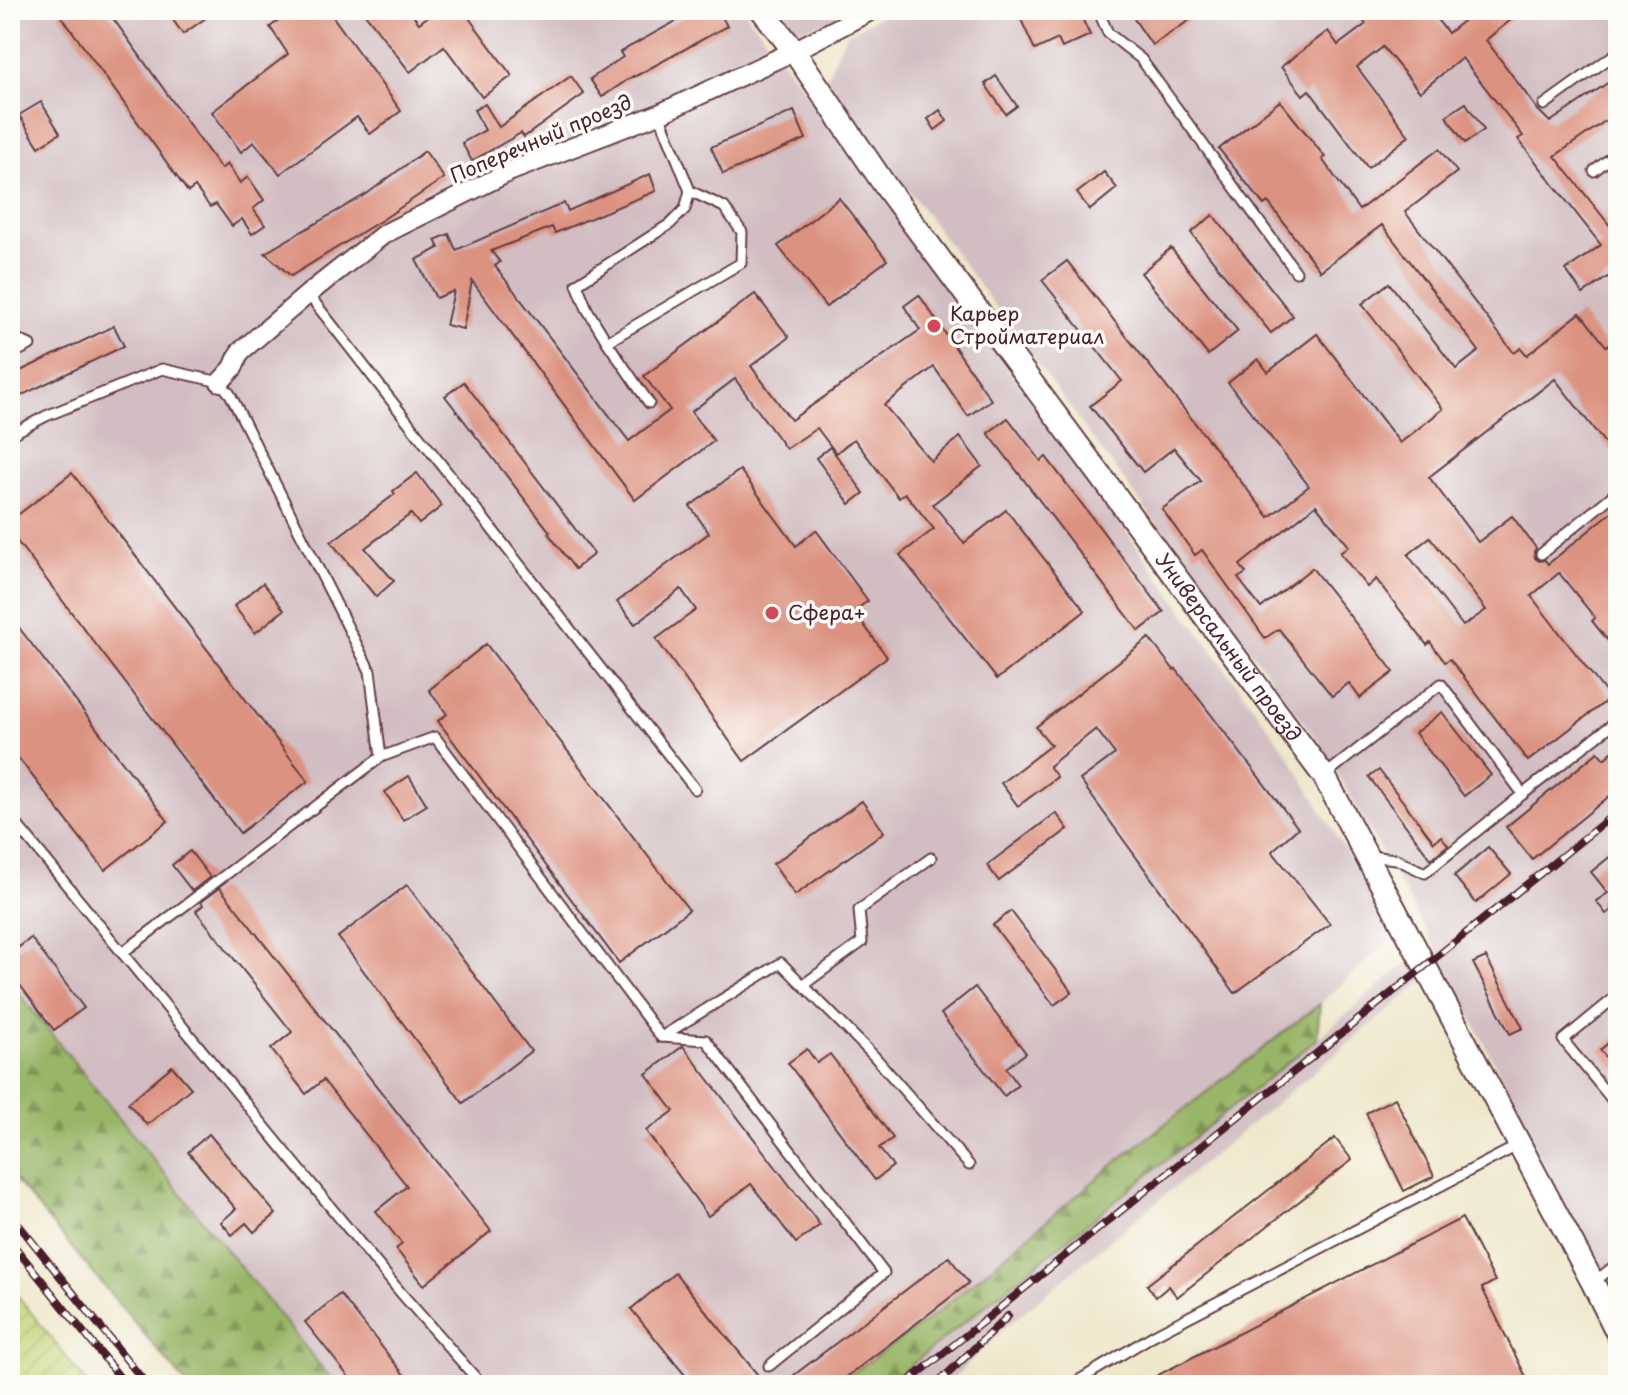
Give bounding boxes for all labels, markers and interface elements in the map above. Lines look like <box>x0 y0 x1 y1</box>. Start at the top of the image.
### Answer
street label: Поперечный проезд <box>445 86 636 190</box>
place label: Карьер Стройматериал <box>950 298 1104 351</box>
marker: Карьер Стройматериал <box>925 317 943 335</box>
street label: Универсальный проезд <box>1149 546 1309 747</box>
place label: Сфера+ <box>788 597 866 627</box>
marker: Сфера+ <box>763 604 781 622</box>

